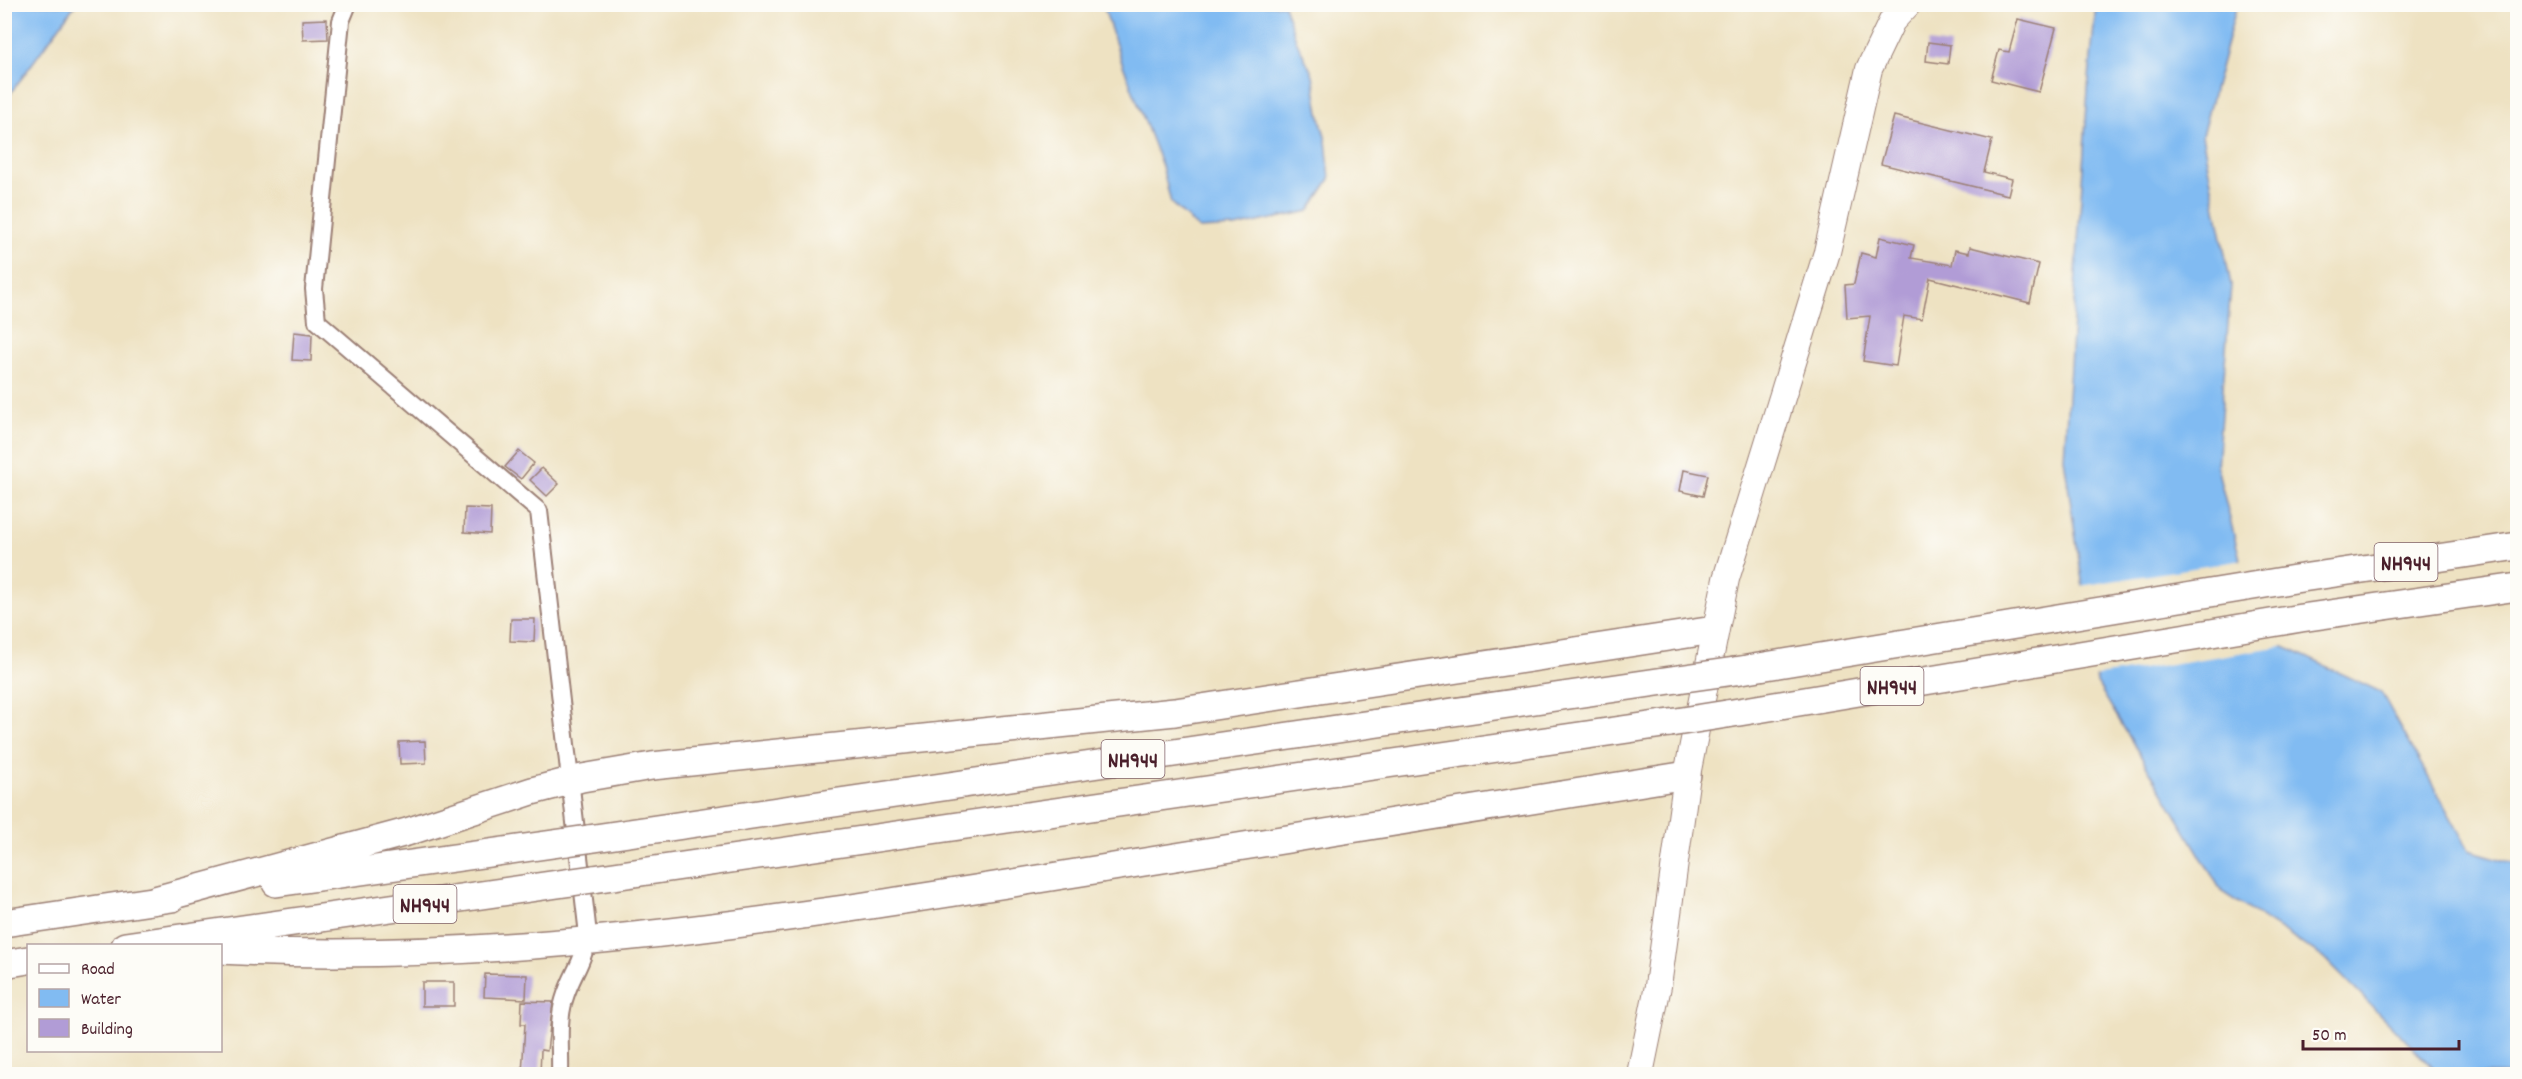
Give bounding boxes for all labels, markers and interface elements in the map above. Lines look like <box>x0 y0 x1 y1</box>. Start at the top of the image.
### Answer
road number: NH944 <box>2374 543 2438 581</box>
road number: NH944 <box>1860 667 1924 705</box>
road number: NH944 <box>1102 740 1164 778</box>
road number: NH944 <box>394 885 456 923</box>
legend <box>27 944 222 1052</box>
text: Road <box>81 958 115 983</box>
text: Water <box>81 988 121 1013</box>
scale bar <box>2303 1013 2459 1051</box>
text: Building <box>81 1018 133 1043</box>
text: 50 m <box>2312 1024 2347 1049</box>

